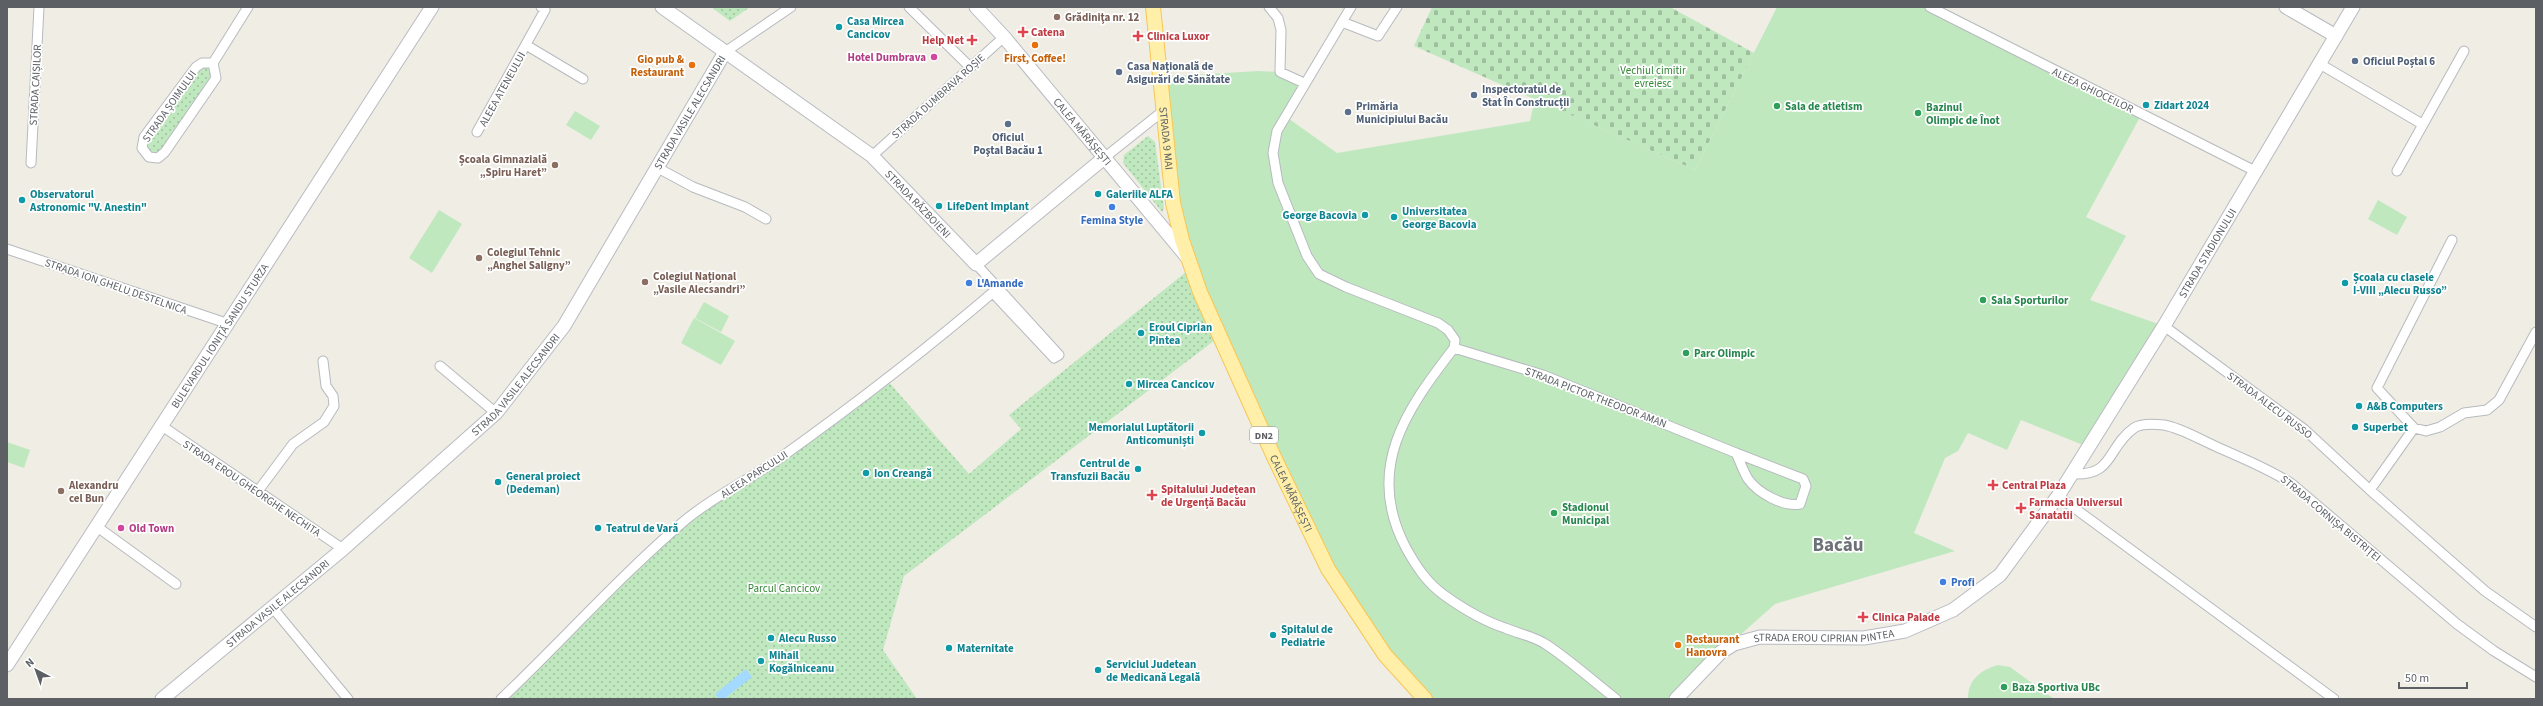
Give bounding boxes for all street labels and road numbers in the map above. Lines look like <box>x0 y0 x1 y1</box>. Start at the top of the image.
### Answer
street label: STRADA CAIȘILOR <box>26 44 45 126</box>
street label: ALEEA ATENEULUI <box>476 49 529 129</box>
street label: STRADA DUMBRAVA ROȘIE <box>888 50 988 142</box>
street label: STRADA VASILE ALECSANDRI <box>650 53 729 173</box>
street label: ALEEA GHIOCEILOR <box>2050 64 2136 117</box>
street label: STRADA ȘOIMULUI <box>139 67 200 145</box>
street label: CALEA MĂRĂȘEȘTI <box>1050 95 1115 169</box>
street label: STRADA 9 MAI <box>1155 106 1177 171</box>
street label: STRADA RĂZBOIENI <box>881 167 954 242</box>
street label: STRADA STADIONULUI <box>2175 206 2240 301</box>
street label: STRADA ION GHELU DESTELNICA <box>43 255 189 318</box>
street label: BULEVARDUL IONIȚĂ SANDU STURZA <box>168 261 272 411</box>
street label: STRADA VASILE ALECSANDRI <box>468 330 564 440</box>
street label: STRADA PICTOR THEODOR AMAN <box>1523 363 1669 432</box>
street label: STRADA ALECU RUSSO <box>2224 368 2315 442</box>
road number: DN2 <box>1250 427 1278 443</box>
street label: STRADA EROU GHEORGHE NECHITA <box>180 437 324 540</box>
street label: ALEEA PARCULUI <box>718 447 791 502</box>
street label: CALEA MĂRĂȘEȘTI <box>1266 452 1316 534</box>
street label: STRADA CORNIȘA BISTRIȚEI <box>2277 472 2384 565</box>
street label: STRADA VASILE ALECSANDRI <box>223 556 333 651</box>
street label: STRADA EROU CIPRIAN PINTEA <box>1752 626 1895 647</box>

